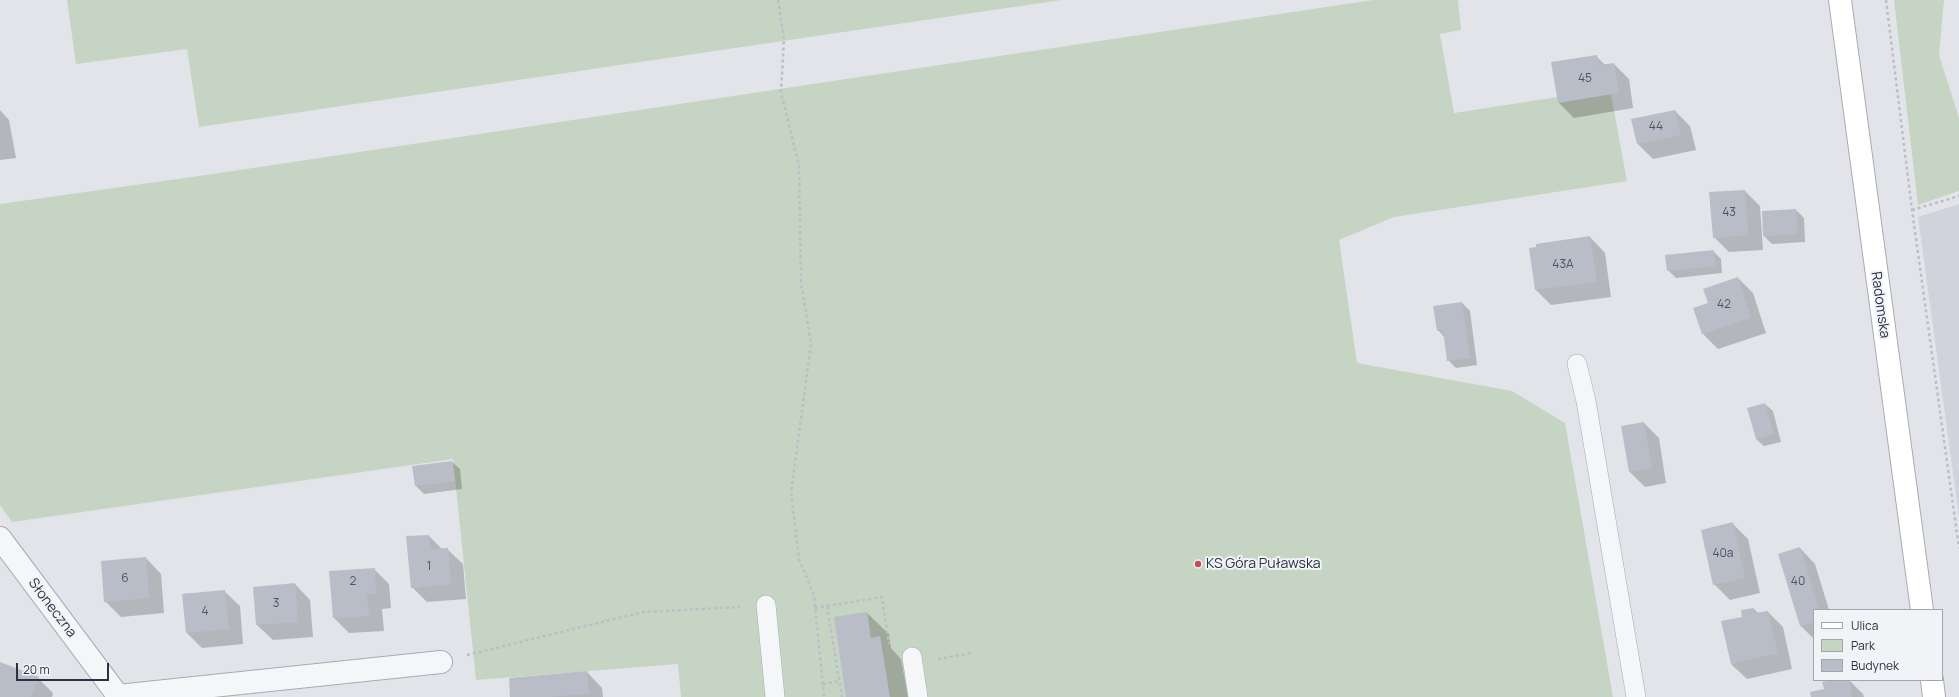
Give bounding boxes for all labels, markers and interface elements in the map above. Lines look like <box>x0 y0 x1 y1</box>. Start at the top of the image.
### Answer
house number: 45 <box>1578 72 1592 86</box>
house number: 44 <box>1649 120 1663 134</box>
house number: 43 <box>1722 206 1736 220</box>
house number: 43A <box>1552 258 1574 272</box>
street label: Radomska <box>1867 271 1893 339</box>
house number: 42 <box>1717 298 1731 312</box>
house number: 40a <box>1712 547 1734 561</box>
place label: KS Góra Puławska <box>1206 556 1321 572</box>
marker: KS Góra Puławska <box>1193 559 1203 569</box>
house number: 1 <box>427 560 431 574</box>
house number: 6 <box>121 572 129 586</box>
street label: Słoneczna <box>24 575 80 641</box>
house number: 2 <box>350 575 356 589</box>
house number: 40 <box>1791 575 1805 589</box>
house number: 3 <box>273 597 279 611</box>
house number: 4 <box>201 605 209 619</box>
legend <box>1813 609 1943 681</box>
text: Ulica <box>1851 617 1878 634</box>
text: Park <box>1851 637 1875 654</box>
scale bar <box>18 655 111 681</box>
text: Budynek <box>1851 657 1899 674</box>
text: 20 m <box>23 661 50 678</box>

